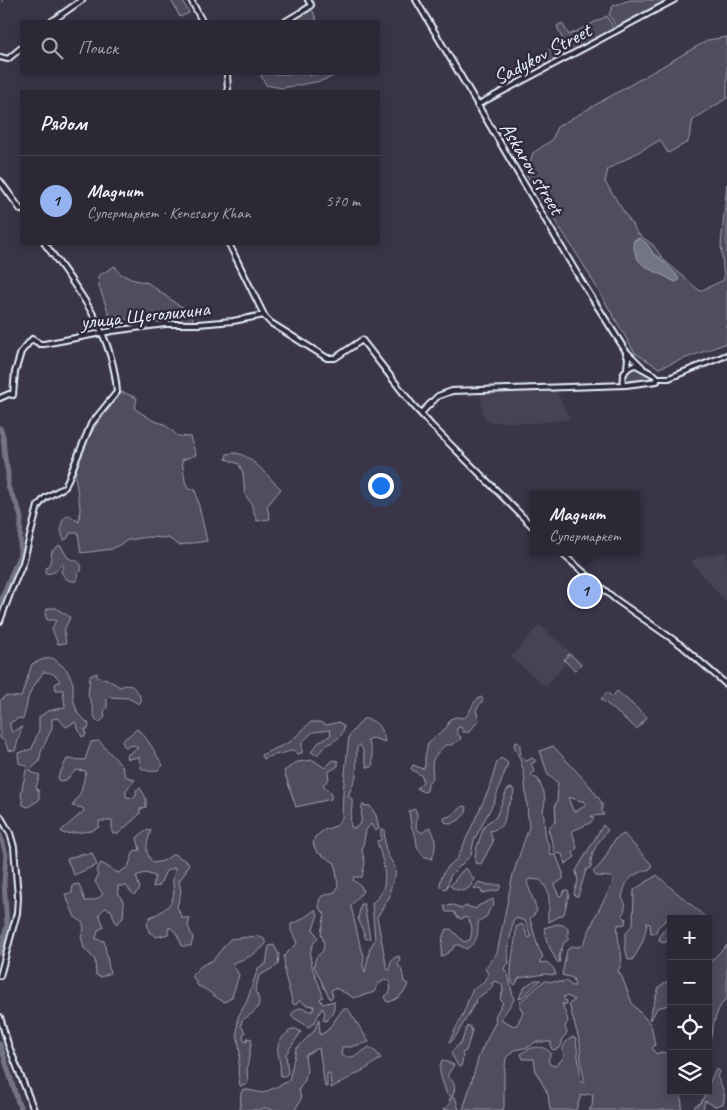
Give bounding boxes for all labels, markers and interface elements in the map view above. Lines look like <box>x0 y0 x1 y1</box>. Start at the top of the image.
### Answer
street label: Sadykov Street <box>489 16 597 91</box>
search box <box>20 20 380 75</box>
icon: search <box>38 34 66 62</box>
text: Поиск <box>78 36 118 60</box>
text: Рядом <box>40 110 87 136</box>
street label: Askarov street <box>494 117 571 221</box>
text: Magnum <box>87 179 143 203</box>
text: 1 <box>52 191 60 211</box>
text: 570 m <box>326 191 360 211</box>
text: Супермаркет · Kenesary Khan <box>87 203 251 223</box>
street label: улица Щеголихина <box>77 295 212 335</box>
your location <box>368 473 394 499</box>
popup <box>530 491 640 556</box>
text: Magnum <box>549 502 605 526</box>
text: Супермаркет <box>549 526 621 546</box>
pin: 1 <box>569 572 601 610</box>
map controls <box>667 915 712 1095</box>
button: + <box>667 915 712 960</box>
button: − <box>667 960 712 1005</box>
button: locate <box>667 1005 712 1050</box>
button: layers <box>667 1050 712 1095</box>

